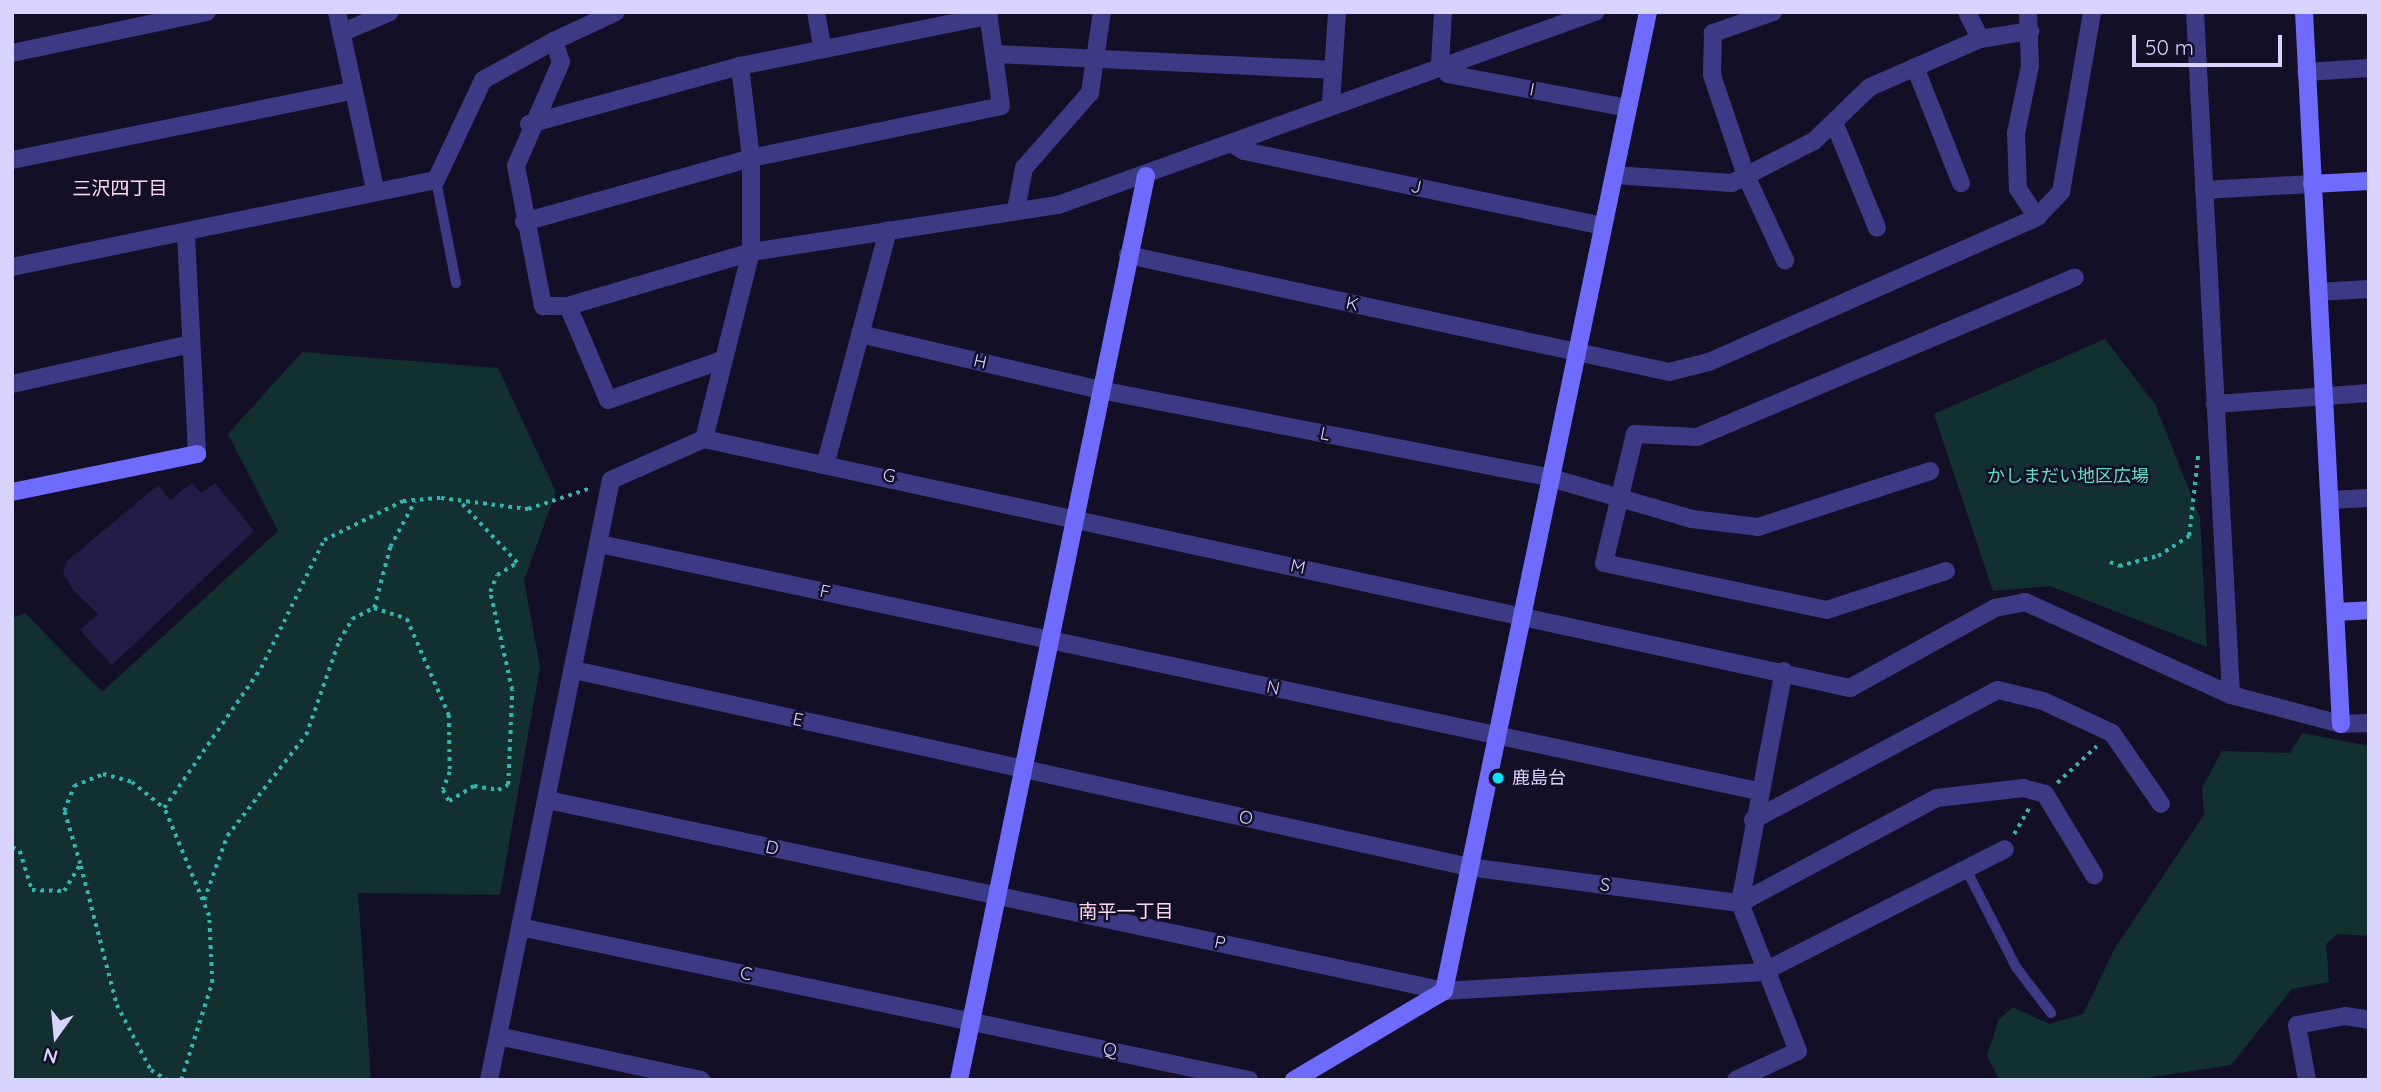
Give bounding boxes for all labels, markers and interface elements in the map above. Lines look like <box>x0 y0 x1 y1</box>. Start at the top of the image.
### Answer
scale bar <box>2136 21 2286 65</box>
text: 50 m <box>2145 34 2194 60</box>
street label: I <box>1528 79 1536 101</box>
street label: J <box>1409 175 1423 199</box>
district label: 三沢四丁目 <box>73 178 167 200</box>
street label: K <box>1344 292 1360 316</box>
street label: H <box>971 350 989 374</box>
street label: L <box>1318 422 1332 446</box>
street label: G <box>880 464 898 488</box>
park label: かしまだい地区広場 <box>1987 465 2149 487</box>
street label: M <box>1288 555 1308 579</box>
street label: F <box>818 580 832 604</box>
street label: N <box>1264 676 1282 700</box>
street label: E <box>791 708 805 732</box>
place label: 鹿島台 <box>1512 767 1566 789</box>
marker: 鹿島台 <box>1490 770 1506 786</box>
street label: O <box>1237 806 1255 830</box>
street label: D <box>763 836 781 860</box>
street label: S <box>1598 874 1612 896</box>
district label: 南平一丁目 <box>1079 901 1173 923</box>
street label: P <box>1213 931 1227 955</box>
street label: C <box>738 962 754 986</box>
north arrow <box>21 1001 91 1071</box>
street label: Q <box>1101 1038 1119 1062</box>
text: N <box>41 1043 60 1070</box>

